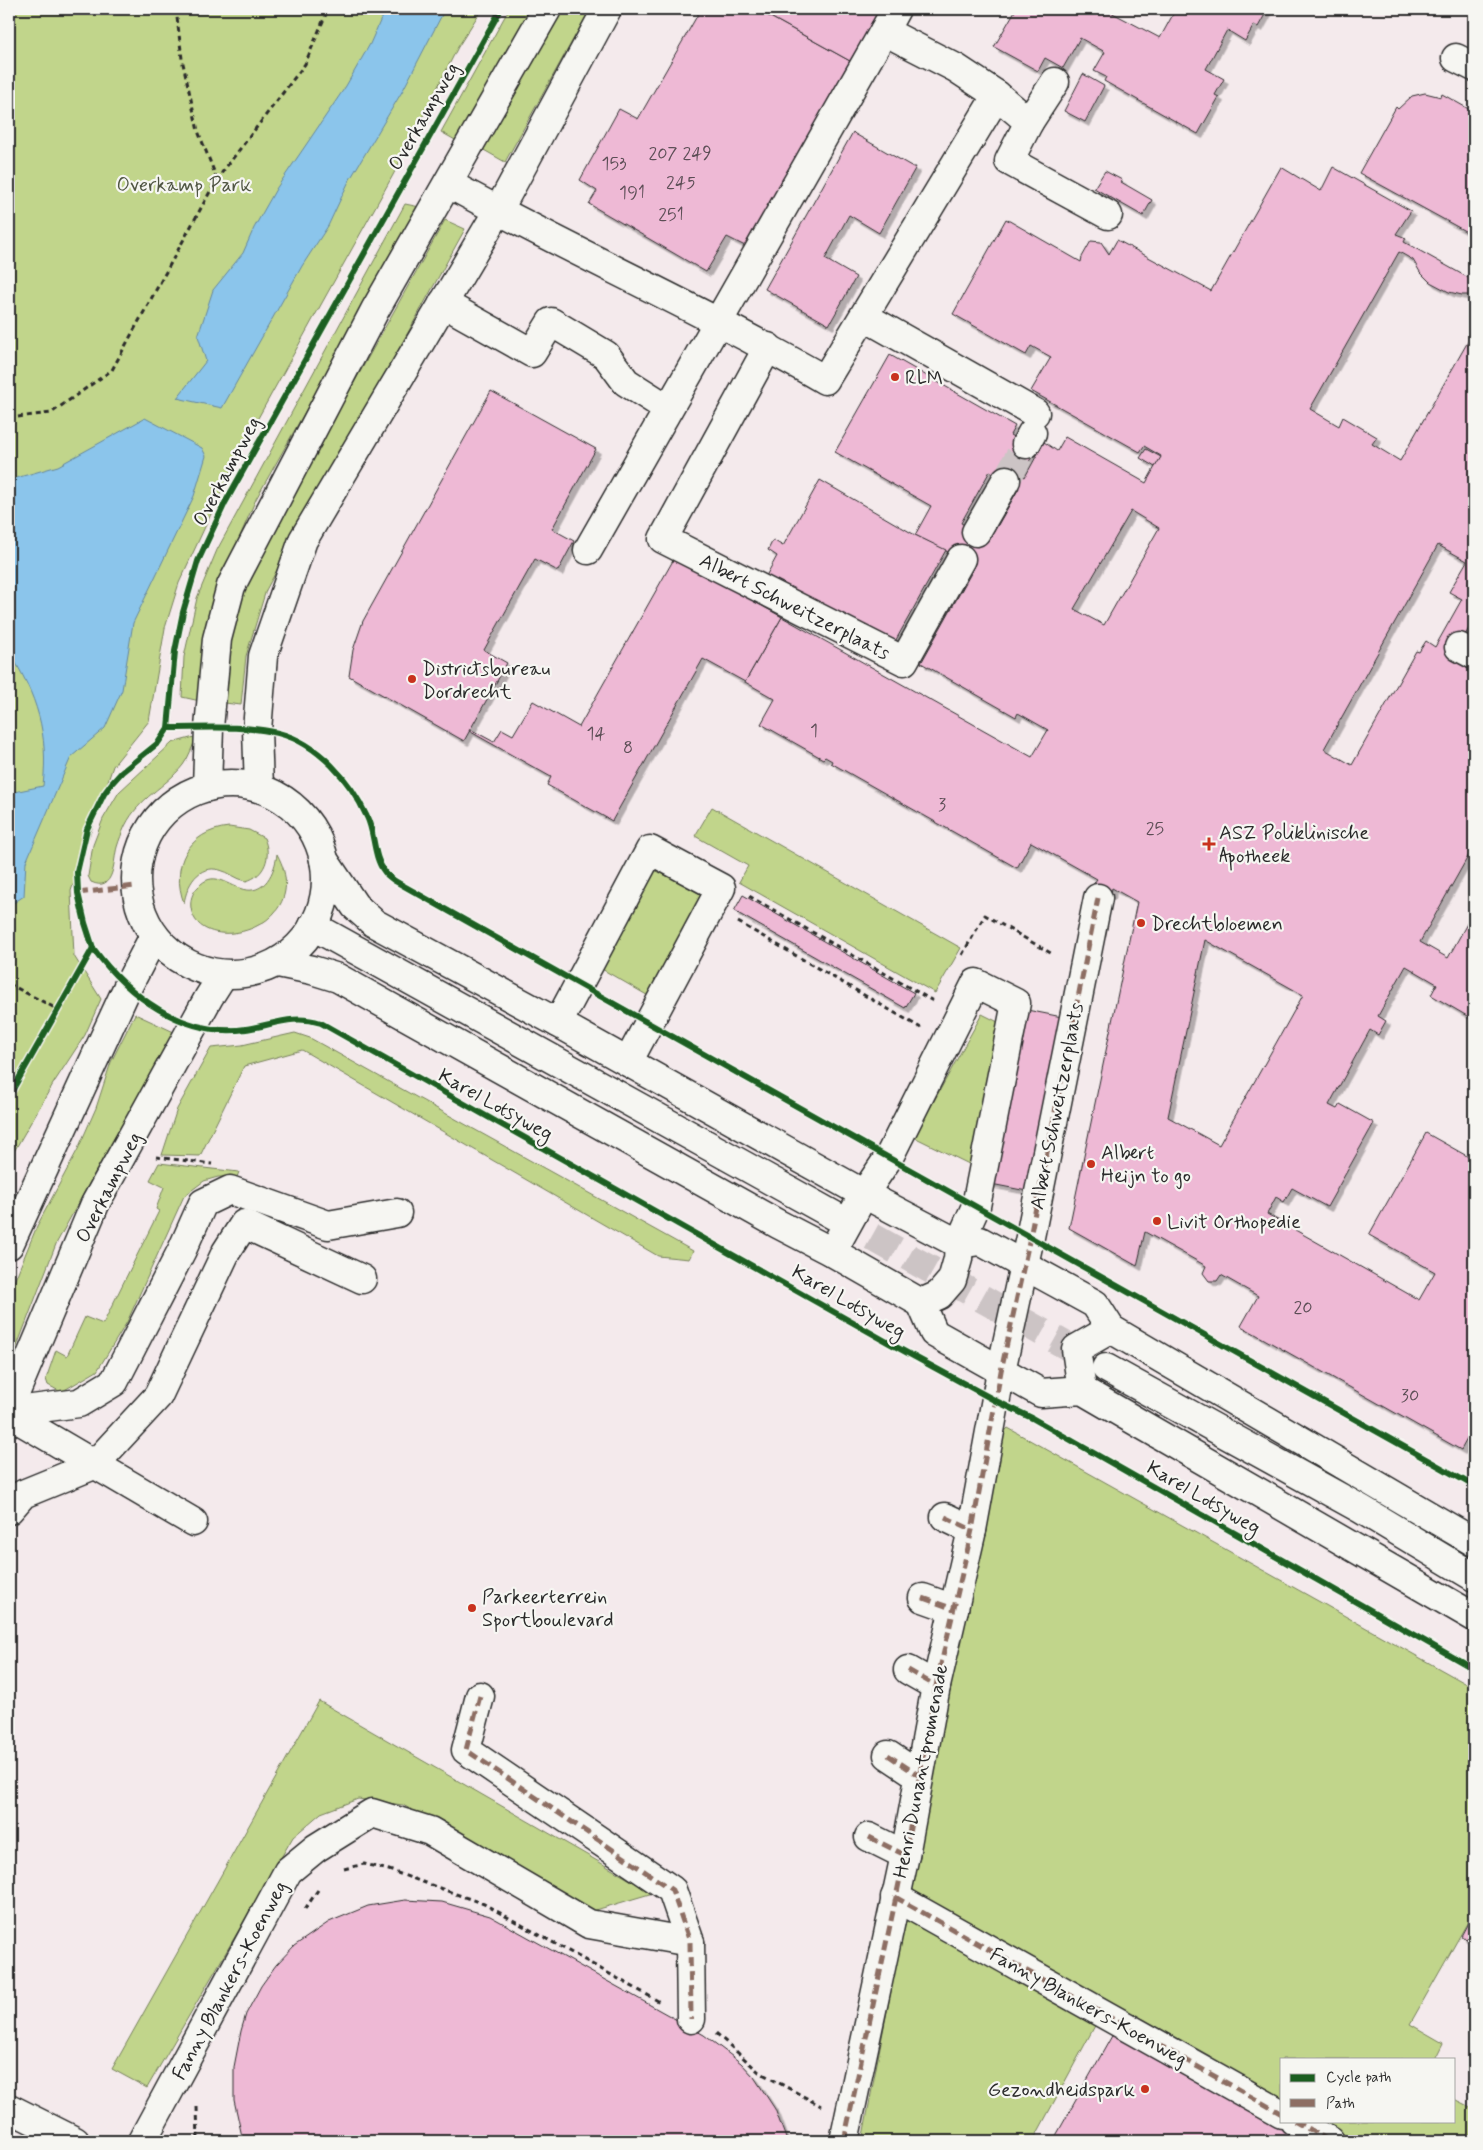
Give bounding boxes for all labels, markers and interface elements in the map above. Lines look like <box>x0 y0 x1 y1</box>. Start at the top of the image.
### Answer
street label: Overkampweg <box>382 58 466 176</box>
house number: 207 <box>648 142 678 166</box>
house number: 249 <box>682 142 712 166</box>
house number: 153 <box>602 152 626 176</box>
house number: 245 <box>666 171 696 195</box>
park label: Overkamp Park <box>116 172 252 199</box>
house number: 191 <box>619 181 645 205</box>
house number: 251 <box>658 203 684 227</box>
place label: RLM <box>905 365 943 392</box>
marker: RLM <box>889 371 901 383</box>
street label: Overkampweg <box>187 412 268 531</box>
street label: Albert Schweitzerplaats <box>694 548 894 667</box>
place label: Districtsbureau Dordrecht <box>422 656 550 706</box>
marker: Districtsbureau Dordrecht <box>406 673 418 685</box>
house number: 1 <box>810 719 818 743</box>
house number: 14 <box>587 722 606 746</box>
house number: 8 <box>623 736 633 760</box>
house number: 3 <box>938 793 946 817</box>
house number: 25 <box>1146 817 1164 841</box>
place label: ASZ Poliklinische Apotheek <box>1219 820 1369 871</box>
marker: ASZ Poliklinische Apotheek <box>1203 838 1215 850</box>
place label: Drechtbloemen <box>1151 911 1283 938</box>
marker: Drechtbloemen <box>1135 917 1147 929</box>
street label: Albert Schweitzerplaats <box>1024 1000 1091 1212</box>
street label: Karel Lotsyweg <box>433 1063 557 1149</box>
street label: Overkampweg <box>70 1128 149 1248</box>
place label: Albert Heijn to go <box>1101 1140 1191 1190</box>
marker: Albert Heijn to go <box>1085 1158 1097 1170</box>
place label: Livit Orthopedie <box>1167 1209 1301 1236</box>
marker: Livit Orthopedie <box>1151 1215 1163 1227</box>
street label: Karel Lotsyweg <box>786 1259 910 1347</box>
house number: 20 <box>1293 1296 1313 1320</box>
house number: 30 <box>1401 1384 1419 1408</box>
street label: Karel Lotsyweg <box>1141 1455 1265 1543</box>
place label: Parkeerterrein Sportboulevard <box>482 1584 614 1634</box>
marker: Parkeerterrein Sportboulevard <box>466 1602 478 1614</box>
street label: Henri Dunantpromenade <box>887 1662 955 1881</box>
street label: Fanny Blankers-Koenweg <box>166 1876 294 2085</box>
street label: Fanny Blankers-Koenweg <box>985 1942 1192 2073</box>
legend <box>1280 2058 1456 2122</box>
text: Cycle path <box>1326 2068 1391 2088</box>
place label: Gezondheidspark <box>988 2077 1135 2104</box>
marker: Gezondheidspark <box>1139 2083 1151 2095</box>
text: Path <box>1326 2094 1355 2114</box>

